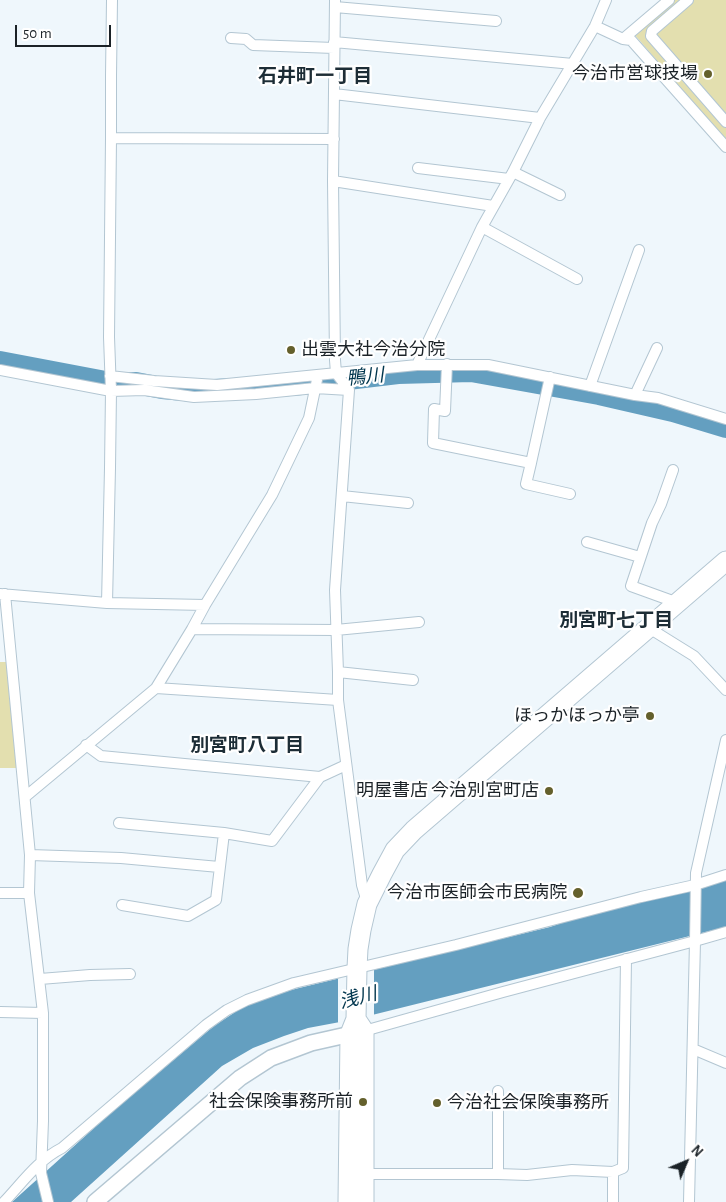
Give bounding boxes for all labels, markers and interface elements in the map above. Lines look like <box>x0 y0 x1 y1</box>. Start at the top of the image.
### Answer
scale bar <box>18 15 114 47</box>
text: 50 m <box>23 26 52 41</box>
place label: 今治市営球技場 <box>572 63 698 85</box>
district label: 石井町一丁目 <box>258 65 372 87</box>
marker: 今治市営球技場 <box>702 68 714 80</box>
place label: 出雲大社今治分院 <box>301 339 445 361</box>
marker: 出雲大社今治分院 <box>285 344 297 356</box>
water label: 鴨川 <box>345 364 385 390</box>
district label: 別宮町七丁目 <box>559 609 673 631</box>
place label: ほっかほっか亭 <box>514 705 640 727</box>
marker: ほっかほっか亭 <box>644 710 656 722</box>
district label: 別宮町八丁目 <box>190 734 304 756</box>
place label: 明屋書店 今治別宮町店 <box>356 780 539 802</box>
marker: 明屋書店 今治別宮町店 <box>543 785 555 797</box>
place label: 今治市医師会市民病院 <box>387 882 567 904</box>
marker: 今治市医師会市民病院 <box>571 886 585 900</box>
water label: 浅川 <box>337 982 379 1014</box>
place label: 社会保険事務所前 <box>209 1091 353 1113</box>
place label: 今治社会保険事務所 <box>447 1092 609 1114</box>
marker: 社会保険事務所前 <box>357 1096 369 1108</box>
marker: 今治社会保険事務所 <box>431 1097 443 1109</box>
north arrow <box>661 1137 711 1187</box>
text: N <box>688 1143 705 1160</box>

